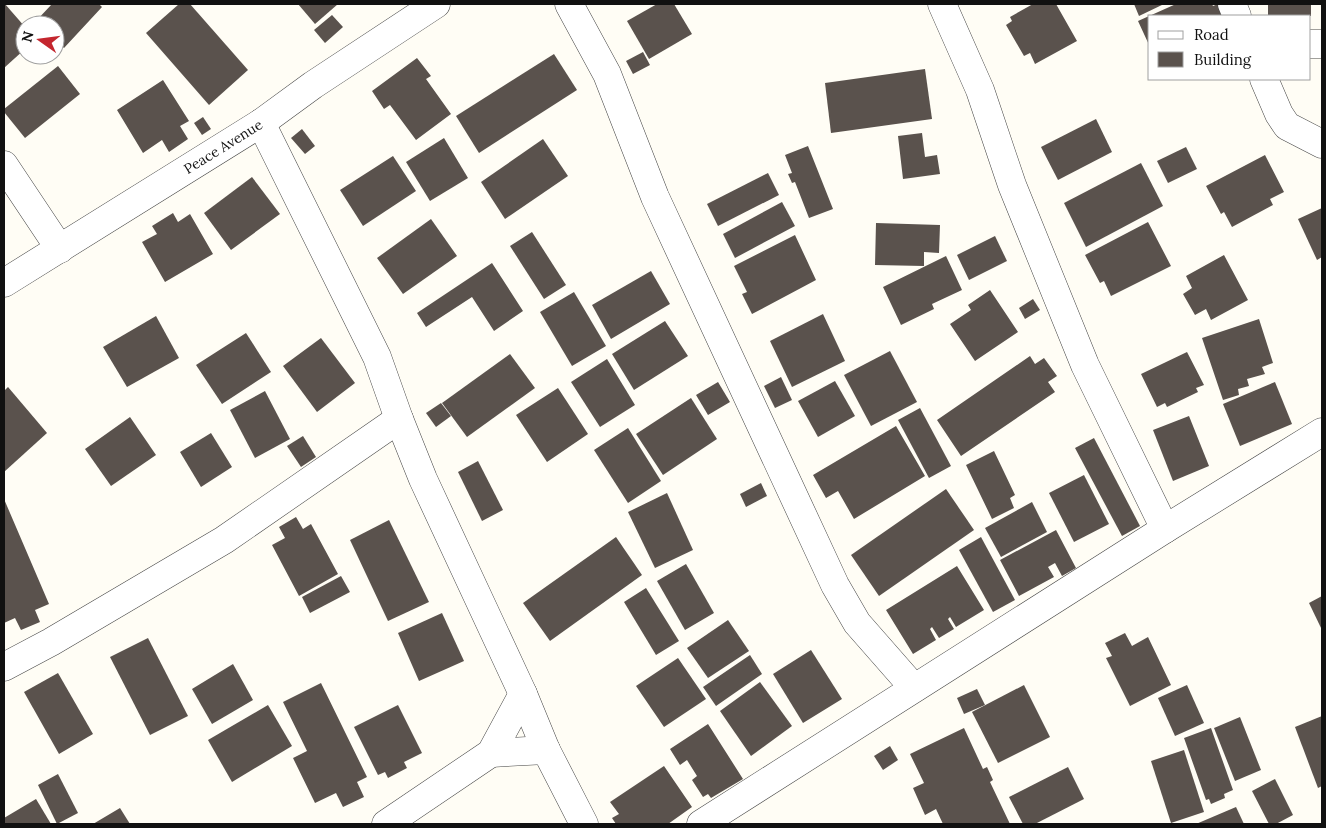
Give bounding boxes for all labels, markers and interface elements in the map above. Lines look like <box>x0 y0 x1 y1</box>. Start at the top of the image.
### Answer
north arrow <box>15 15 65 65</box>
legend <box>1148 15 1311 80</box>
text: Road <box>1194 25 1229 44</box>
text: N <box>17 29 37 44</box>
text: Building <box>1194 50 1252 69</box>
street label: Peace Avenue <box>180 115 266 178</box>

